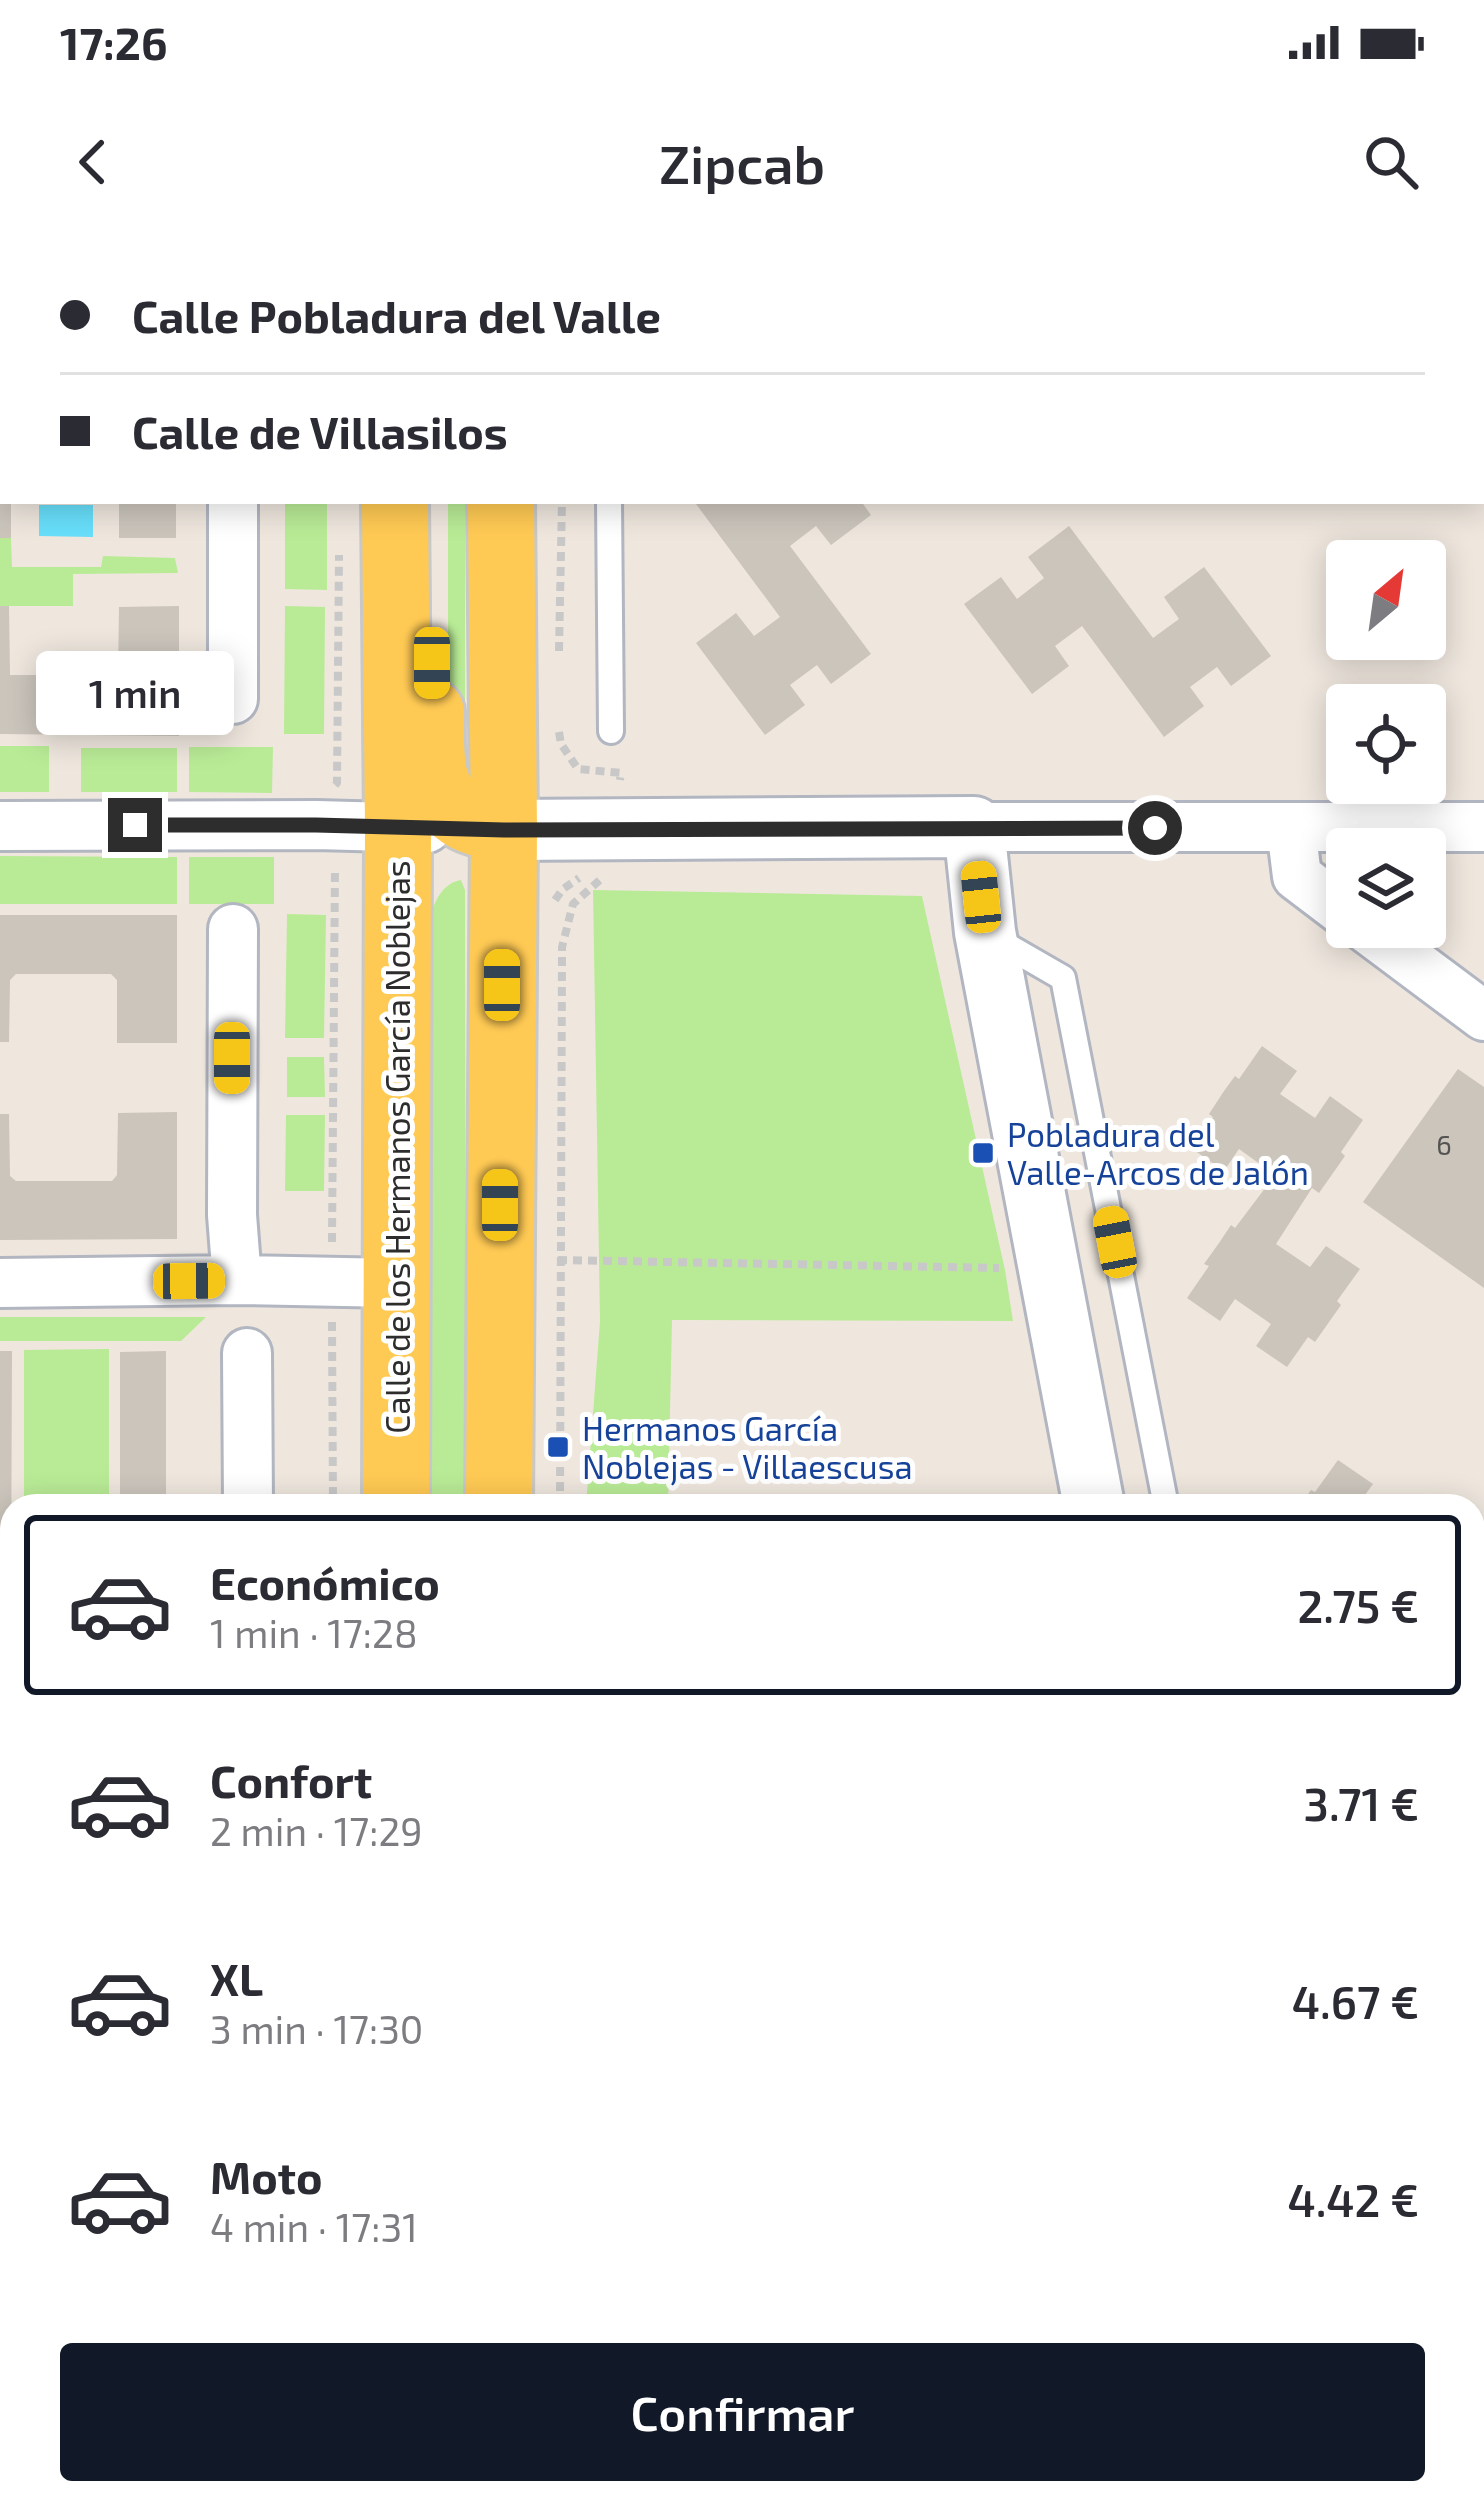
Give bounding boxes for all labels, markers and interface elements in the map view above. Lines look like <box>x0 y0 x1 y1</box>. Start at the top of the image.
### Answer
text: 17:26 <box>60 15 167 69</box>
icon: back <box>60 129 126 195</box>
icon: search <box>1358 129 1424 195</box>
text: Zipcab <box>659 130 825 195</box>
text: Calle Pobladura del Valle <box>132 288 661 342</box>
text: Calle de Villasilos <box>132 404 508 458</box>
north arrow <box>1326 540 1446 660</box>
map controls <box>1326 540 1446 948</box>
car <box>414 627 450 699</box>
callout: 1 min <box>36 651 234 735</box>
text: 1 min <box>89 669 181 716</box>
button: locate <box>1326 684 1446 804</box>
route end <box>108 798 162 852</box>
route start <box>1128 801 1182 855</box>
button: layers <box>1326 828 1446 948</box>
car <box>959 859 1003 935</box>
street label: Calle de los Hermanos García Noblejas <box>377 860 417 1434</box>
car <box>484 949 520 1021</box>
car <box>214 1022 250 1094</box>
place label: Pobladura del Valle-Arcos de Jalón <box>1007 1114 1309 1192</box>
house number: 6 <box>1436 1128 1452 1160</box>
marker: Pobladura del Valle-Arcos de Jalón <box>970 1140 996 1166</box>
car <box>482 1169 518 1241</box>
car <box>1090 1203 1140 1281</box>
car <box>153 1262 225 1300</box>
place label: Hermanos García Noblejas - Villaescusa <box>582 1408 913 1486</box>
marker: Hermanos García Noblejas - Villaescusa <box>545 1434 571 1460</box>
icon: car <box>66 1551 174 1659</box>
text: Económico <box>210 1555 440 1609</box>
text: 2.75 € <box>1297 1578 1419 1632</box>
text: 1 min · 17:28 <box>210 1609 418 1656</box>
icon: car <box>66 1749 174 1857</box>
text: Confort <box>210 1753 372 1807</box>
text: 3.71 € <box>1304 1776 1419 1830</box>
text: 2 min · 17:29 <box>210 1807 423 1854</box>
icon: car <box>66 1947 174 2055</box>
text: XL <box>210 1951 263 2005</box>
text: 4.67 € <box>1292 1974 1419 2028</box>
text: 3 min · 17:30 <box>210 2005 423 2052</box>
icon: car <box>66 2145 174 2253</box>
text: Moto <box>210 2149 323 2203</box>
text: 4.42 € <box>1288 2172 1419 2226</box>
text: 4 min · 17:31 <box>210 2203 418 2250</box>
button: Confirmar <box>60 2343 1425 2481</box>

